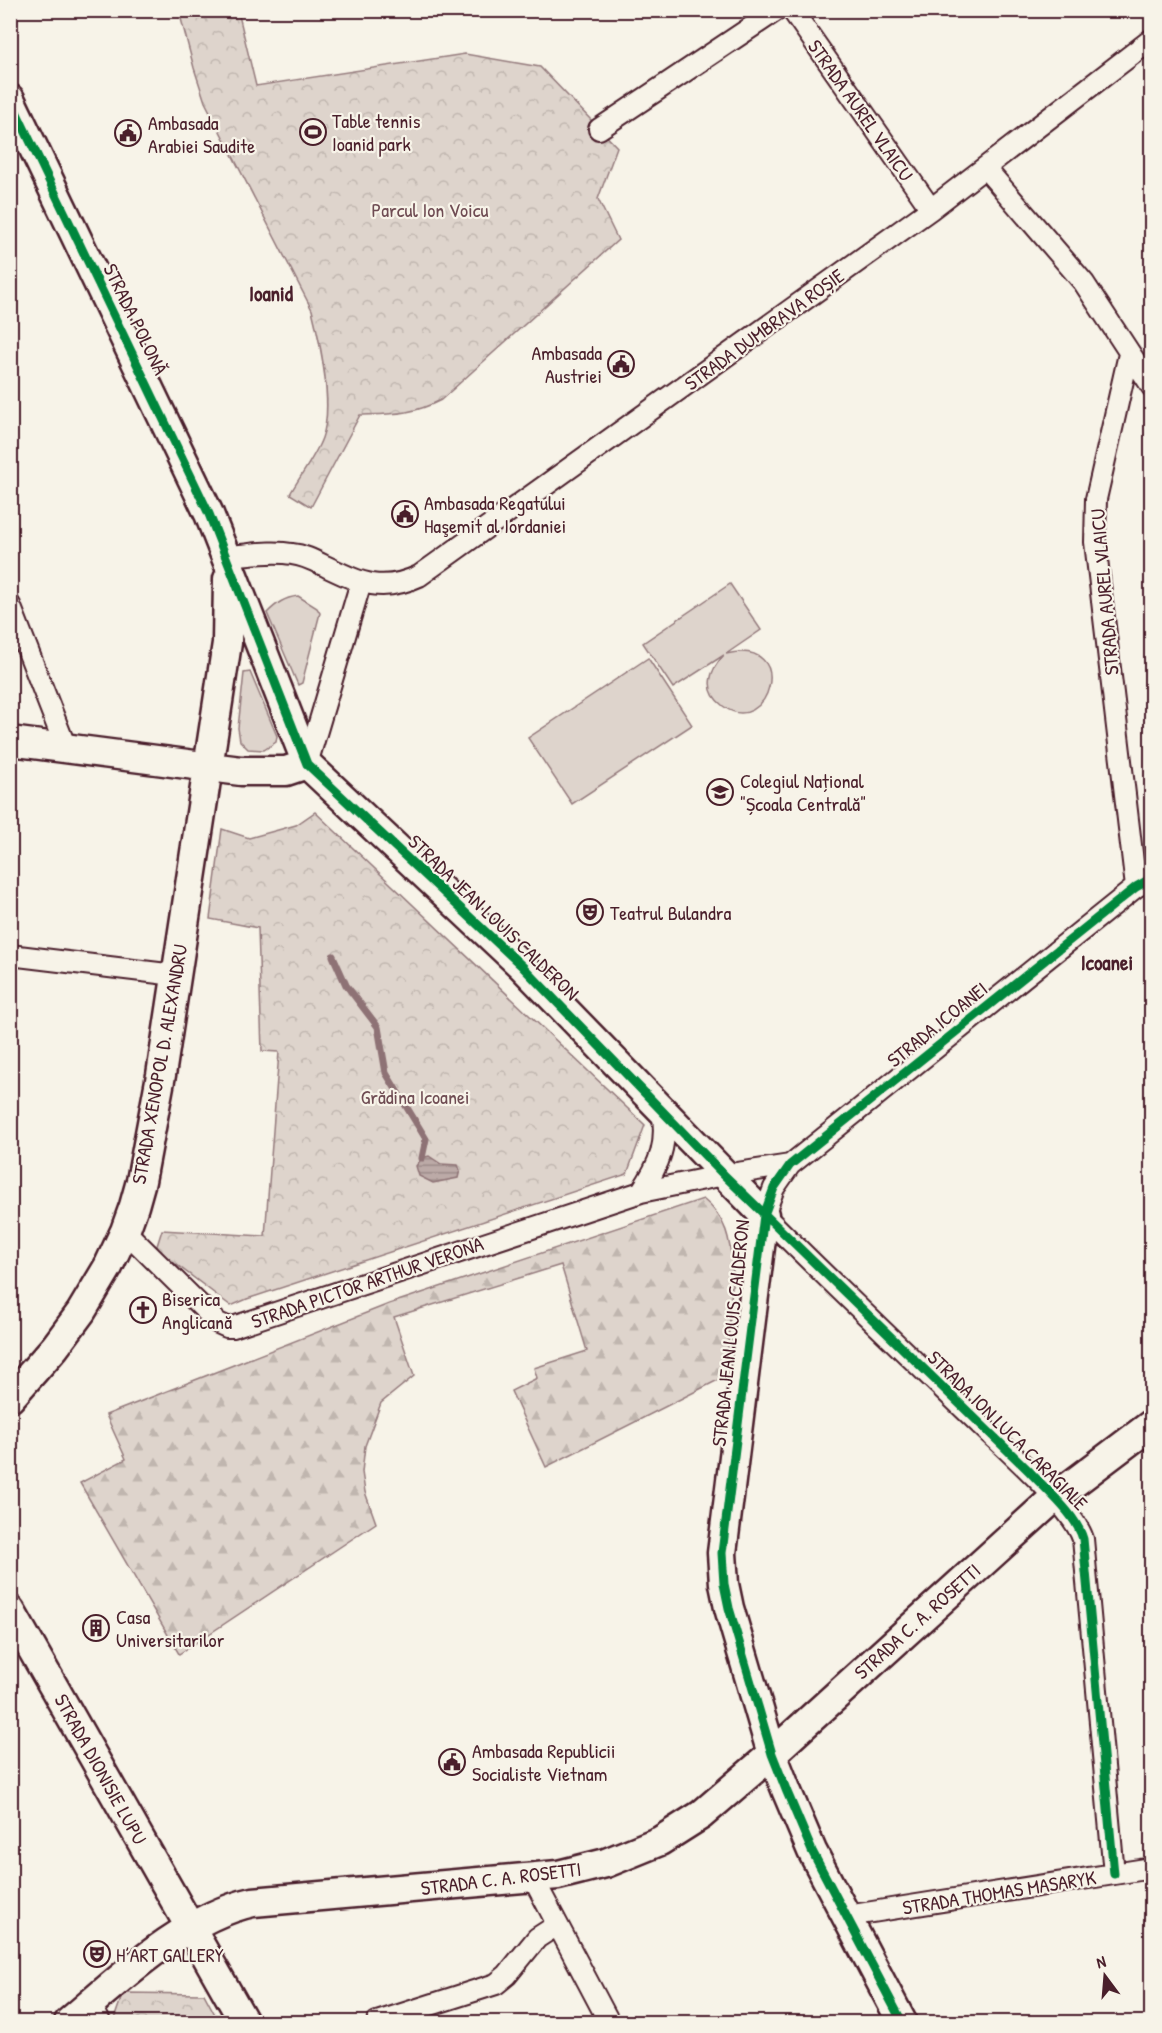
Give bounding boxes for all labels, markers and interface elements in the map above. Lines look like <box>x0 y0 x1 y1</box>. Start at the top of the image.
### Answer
street label: STRADA AUREL VLAICU <box>802 34 920 186</box>
place label: Table tennis Ioanid park <box>332 107 421 157</box>
place label: Ambasada Arabiei Saudite <box>148 109 255 159</box>
sports icon: Table tennis Ioanid park <box>298 117 328 147</box>
public building icon: Ambasada Arabiei Saudite <box>113 118 143 148</box>
park label: Parcul Ion Voicu <box>372 196 488 223</box>
street label: STRADA POLONĂ <box>97 259 175 379</box>
street label: STRADA DUMBRAVA ROȘIE <box>679 262 849 396</box>
district label: Ioanid <box>249 279 294 308</box>
place label: Ambasada Austriei <box>531 339 602 389</box>
public building icon: Ambasada Austriei <box>606 349 636 379</box>
place label: Ambasada Regatului Haşemit al Iordaniei <box>424 489 566 539</box>
public building icon: Ambasada Regatului Haşemit al Iordaniei <box>390 499 420 529</box>
street label: STRADA AUREL VLAICU <box>1083 508 1125 676</box>
place label: Colegiul Național "Școala Centrală" <box>740 767 866 817</box>
school or university icon: Colegiul Național "Școala Centrală" <box>705 777 735 807</box>
street label: STRADA JEAN LOUIS CALDERON <box>403 828 585 1006</box>
theatre icon: Teatrul Bulandra <box>575 897 605 927</box>
place label: Teatrul Bulandra <box>610 899 731 926</box>
street label: STRADA XENOPOL D. ALEXANDRU <box>125 942 193 1186</box>
district label: Icoanei <box>1081 948 1133 977</box>
street label: STRADA ICOANEI <box>881 975 993 1073</box>
park label: Grădina Icoanei <box>361 1083 469 1110</box>
street label: STRADA JEAN LOUIS CALDERON <box>705 1218 755 1448</box>
street label: STRADA PICTOR ARTHUR VERONA <box>247 1230 487 1334</box>
place label: Biserica Anglicană <box>162 1285 232 1335</box>
church icon: Biserica Anglicană <box>128 1295 158 1325</box>
street label: STRADA ION LUCA CARAGIALE <box>922 1344 1094 1516</box>
street label: STRADA C. A. ROSETTI <box>848 1557 986 1685</box>
place label: Casa Universitarilor <box>116 1603 225 1653</box>
building icon: Casa Universitarilor <box>81 1613 111 1643</box>
street label: STRADA DIONISIE LUPU <box>48 1689 154 1849</box>
place label: Ambasada Republicii Socialiste Vietnam <box>472 1737 616 1787</box>
public building icon: Ambasada Republicii Socialiste Vietnam <box>437 1747 467 1777</box>
street label: STRADA C. A. ROSETTI <box>419 1855 583 1901</box>
street label: STRADA THOMAS MASARYK <box>900 1863 1098 1921</box>
theatre icon: H’ART GALLERY <box>82 1939 112 1969</box>
place label: H’ART GALLERY <box>116 1941 224 1968</box>
north arrow <box>1075 1946 1135 2006</box>
text: N <box>1094 1950 1108 1973</box>

